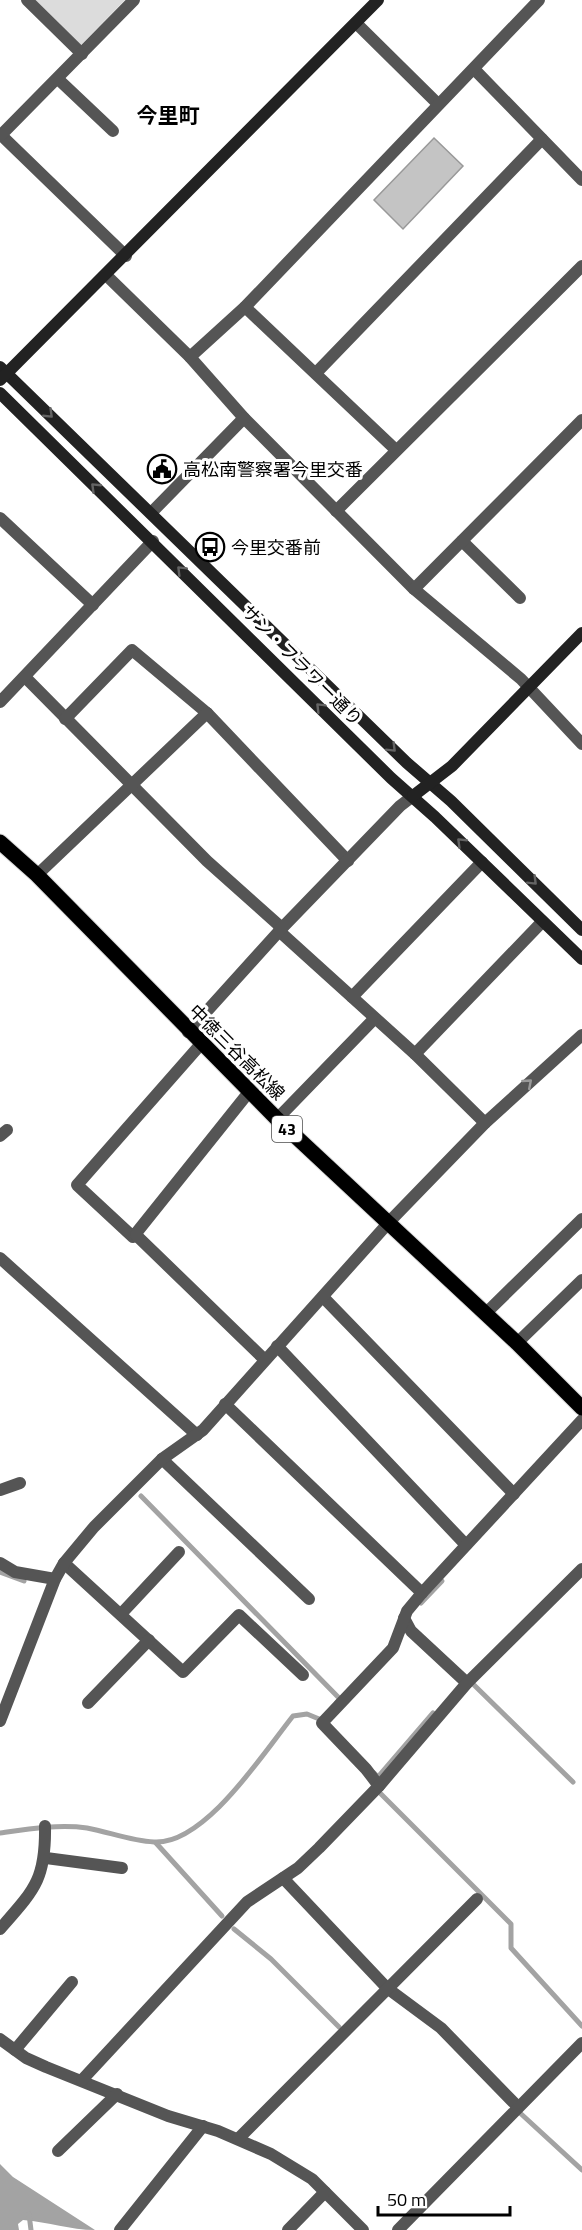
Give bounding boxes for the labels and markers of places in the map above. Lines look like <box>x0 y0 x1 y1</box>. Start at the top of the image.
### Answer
public building icon: 高松南警察署今里交番 <box>146 453 178 485</box>
place label: 高松南警察署今里交番 <box>183 456 363 483</box>
bus stop icon: 今里交番前 <box>194 531 226 563</box>
place label: 今里交番前 <box>231 534 321 561</box>

